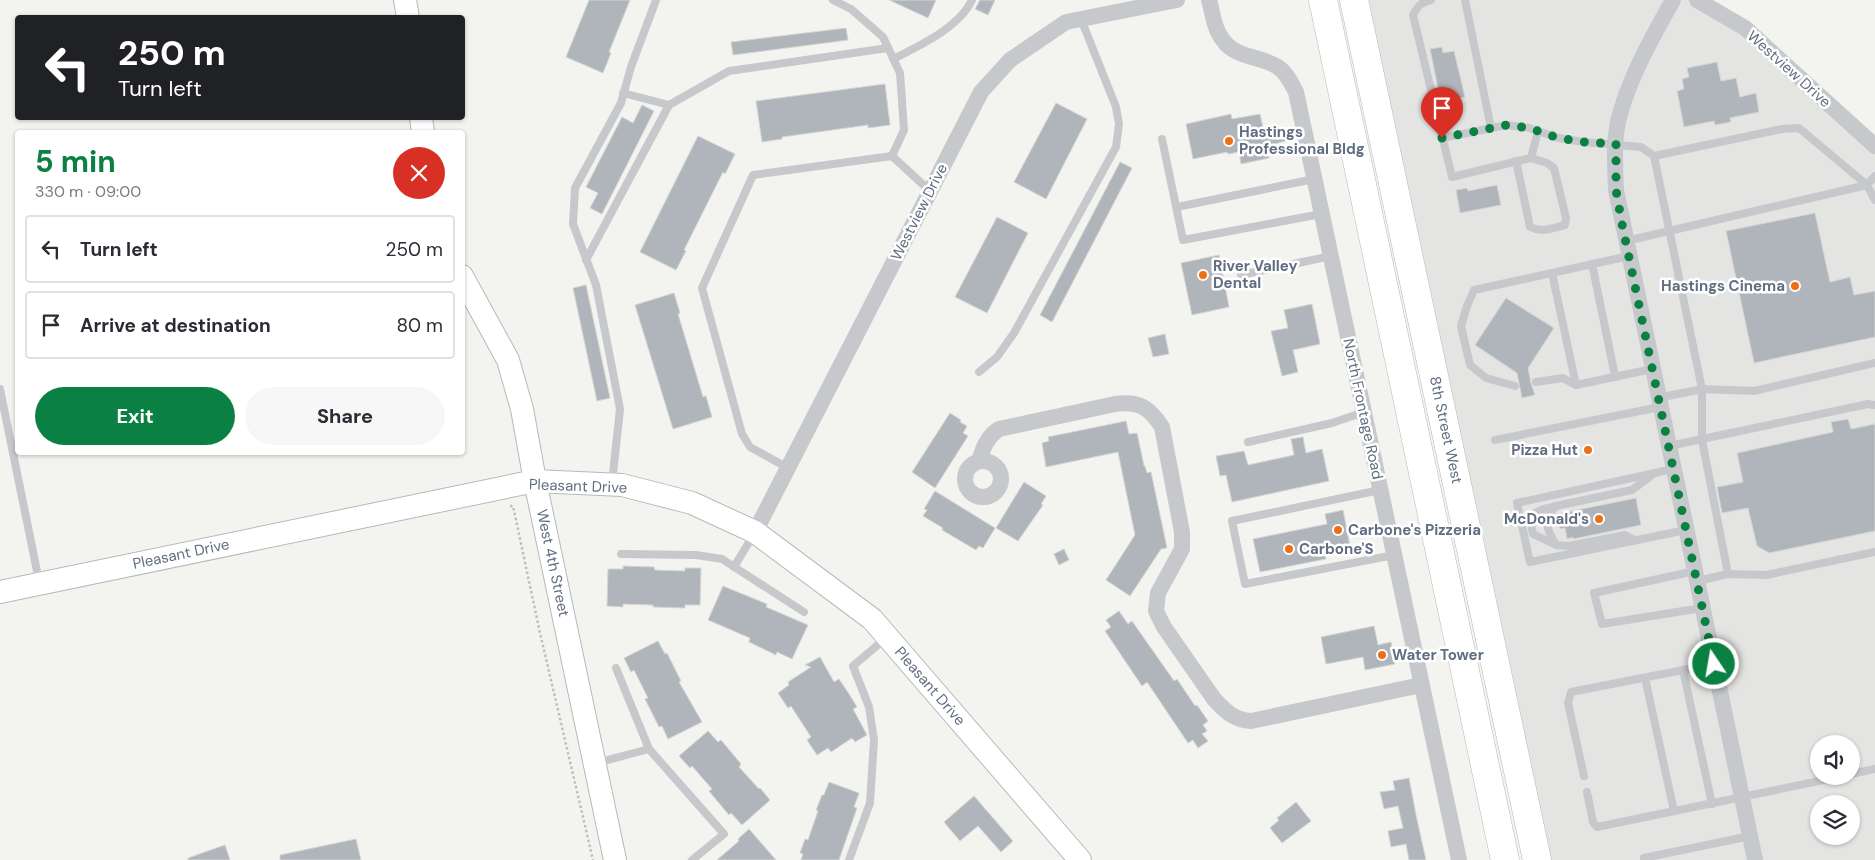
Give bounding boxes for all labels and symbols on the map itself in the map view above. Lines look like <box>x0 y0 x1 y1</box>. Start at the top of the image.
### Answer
street label: Westview Drive <box>1743 26 1835 112</box>
pin <box>1421 87 1463 138</box>
place label: Hastings Professional Bldg <box>1239 122 1365 159</box>
marker: Hastings Professional Bldg <box>1223 135 1235 147</box>
street label: Westview Drive <box>886 160 952 264</box>
place label: River Valley Dental <box>1213 256 1298 293</box>
marker: River Valley Dental <box>1197 269 1209 281</box>
place label: Hastings Cinema <box>1661 276 1785 296</box>
marker: Hastings Cinema <box>1789 280 1801 292</box>
street label: North Frontage Road <box>1338 337 1388 481</box>
street label: 8th Street West <box>1425 374 1467 486</box>
place label: Pizza Hut <box>1511 440 1578 460</box>
marker: Pizza Hut <box>1582 444 1594 456</box>
street label: Pleasant Drive <box>528 474 628 498</box>
street label: West 4th Street <box>532 507 574 619</box>
place label: McDonald's <box>1504 509 1589 529</box>
marker: McDonald's <box>1593 513 1605 525</box>
place label: Carbone's Pizzeria <box>1348 520 1481 540</box>
marker: Carbone's Pizzeria <box>1332 524 1344 536</box>
street label: Pleasant Drive <box>131 534 231 574</box>
place label: Carbone'S <box>1299 539 1373 559</box>
marker: Carbone'S <box>1283 543 1295 555</box>
position arrow <box>1687 637 1739 689</box>
street label: Pleasant Drive <box>890 642 970 730</box>
place label: Water Tower <box>1392 645 1484 665</box>
marker: Water Tower <box>1376 649 1388 661</box>

